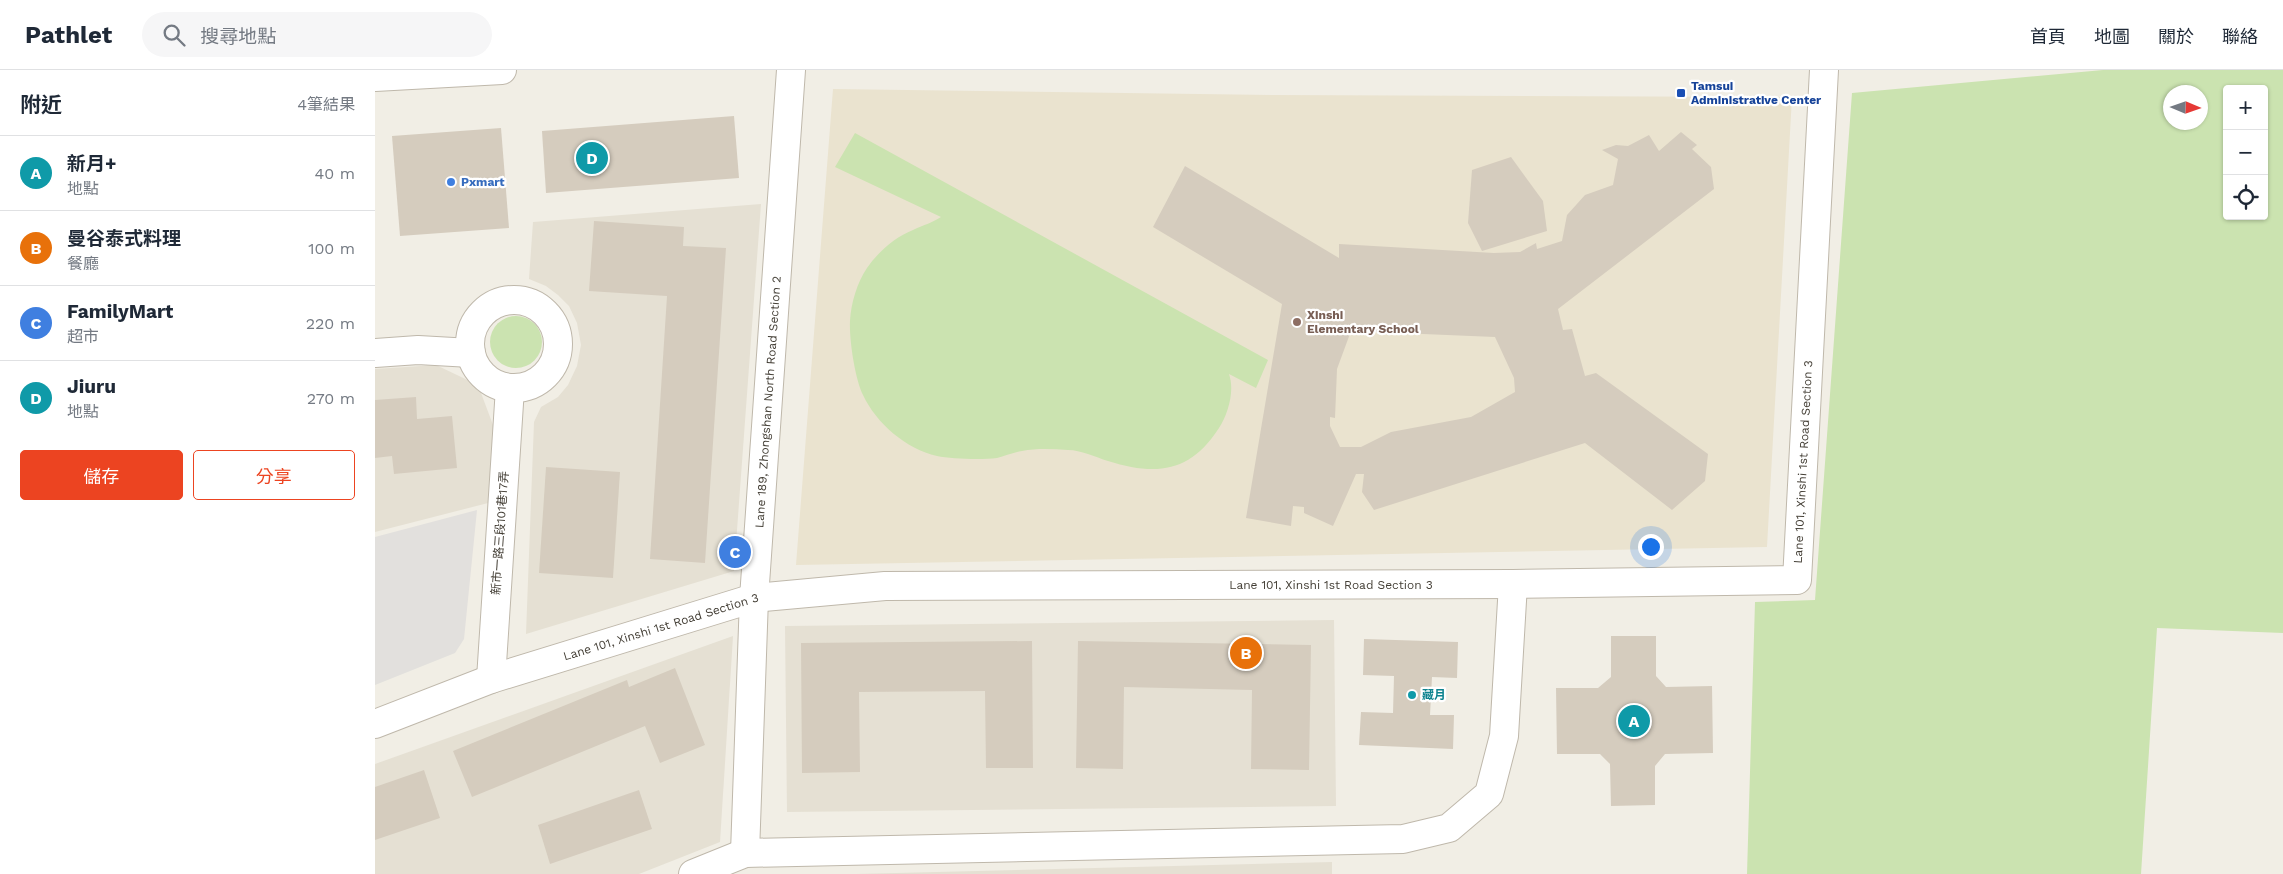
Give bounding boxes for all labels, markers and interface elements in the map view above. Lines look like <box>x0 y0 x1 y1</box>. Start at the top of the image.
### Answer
search box <box>142 12 492 57</box>
text: Pathlet <box>25 21 112 49</box>
icon: search <box>160 21 188 49</box>
text: 搜尋地點 <box>200 25 276 48</box>
text: 首頁 <box>2030 26 2066 47</box>
text: 地圖 <box>2094 26 2130 47</box>
text: 關於 <box>2158 26 2194 47</box>
text: 聯絡 <box>2222 26 2258 47</box>
place label: Tamsui Administrative Center <box>1691 79 1822 107</box>
north arrow <box>2163 85 2208 130</box>
map controls <box>2223 85 2268 220</box>
button: + <box>2223 85 2268 130</box>
marker: Tamsui Administrative Center <box>1675 87 1687 99</box>
text: 附近 <box>20 92 62 117</box>
text: 4筆結果 <box>297 95 355 114</box>
button: − <box>2223 130 2268 175</box>
pin: D <box>576 139 608 177</box>
text: 新月+ <box>67 152 116 175</box>
text: A <box>31 164 41 183</box>
text: 40 m <box>315 164 355 183</box>
place label: Pxmart <box>461 175 505 189</box>
button: locate <box>2223 175 2268 220</box>
marker: Pxmart <box>445 176 457 188</box>
text: 地點 <box>67 179 99 198</box>
text: 曼谷泰式料理 <box>67 227 181 250</box>
text: B <box>31 239 41 258</box>
text: 100 m <box>308 239 355 258</box>
text: 餐廳 <box>67 254 99 273</box>
street label: Lane 189, Zhongshan North Road Section 2 <box>752 276 784 528</box>
text: FamilyMart <box>67 300 173 323</box>
place label: Xinshi Elementary School <box>1307 308 1419 336</box>
text: C <box>31 314 41 333</box>
text: 220 m <box>306 314 355 333</box>
marker: Xinshi Elementary School <box>1291 316 1303 328</box>
text: 超市 <box>67 327 99 346</box>
street label: Lane 101, Xinshi 1st Road Section 3 <box>1791 360 1815 564</box>
text: Jiuru <box>67 375 116 398</box>
text: D <box>30 389 42 408</box>
text: 270 m <box>307 389 355 408</box>
text: 地點 <box>67 402 99 421</box>
button: 儲存 <box>20 450 183 500</box>
button: 分享 <box>193 450 355 500</box>
street label: 新市一路三段101巷17弄 <box>489 471 511 595</box>
pin: C <box>719 533 751 571</box>
your location <box>1638 534 1664 560</box>
street label: Lane 101, Xinshi 1st Road Section 3 <box>1229 578 1433 592</box>
street label: Lane 101, Xinshi 1st Road Section 3 <box>562 591 760 663</box>
pin: B <box>1230 634 1262 672</box>
place label: 藏月 <box>1422 688 1446 702</box>
marker: 藏月 <box>1406 689 1418 701</box>
pin: A <box>1618 702 1650 740</box>

